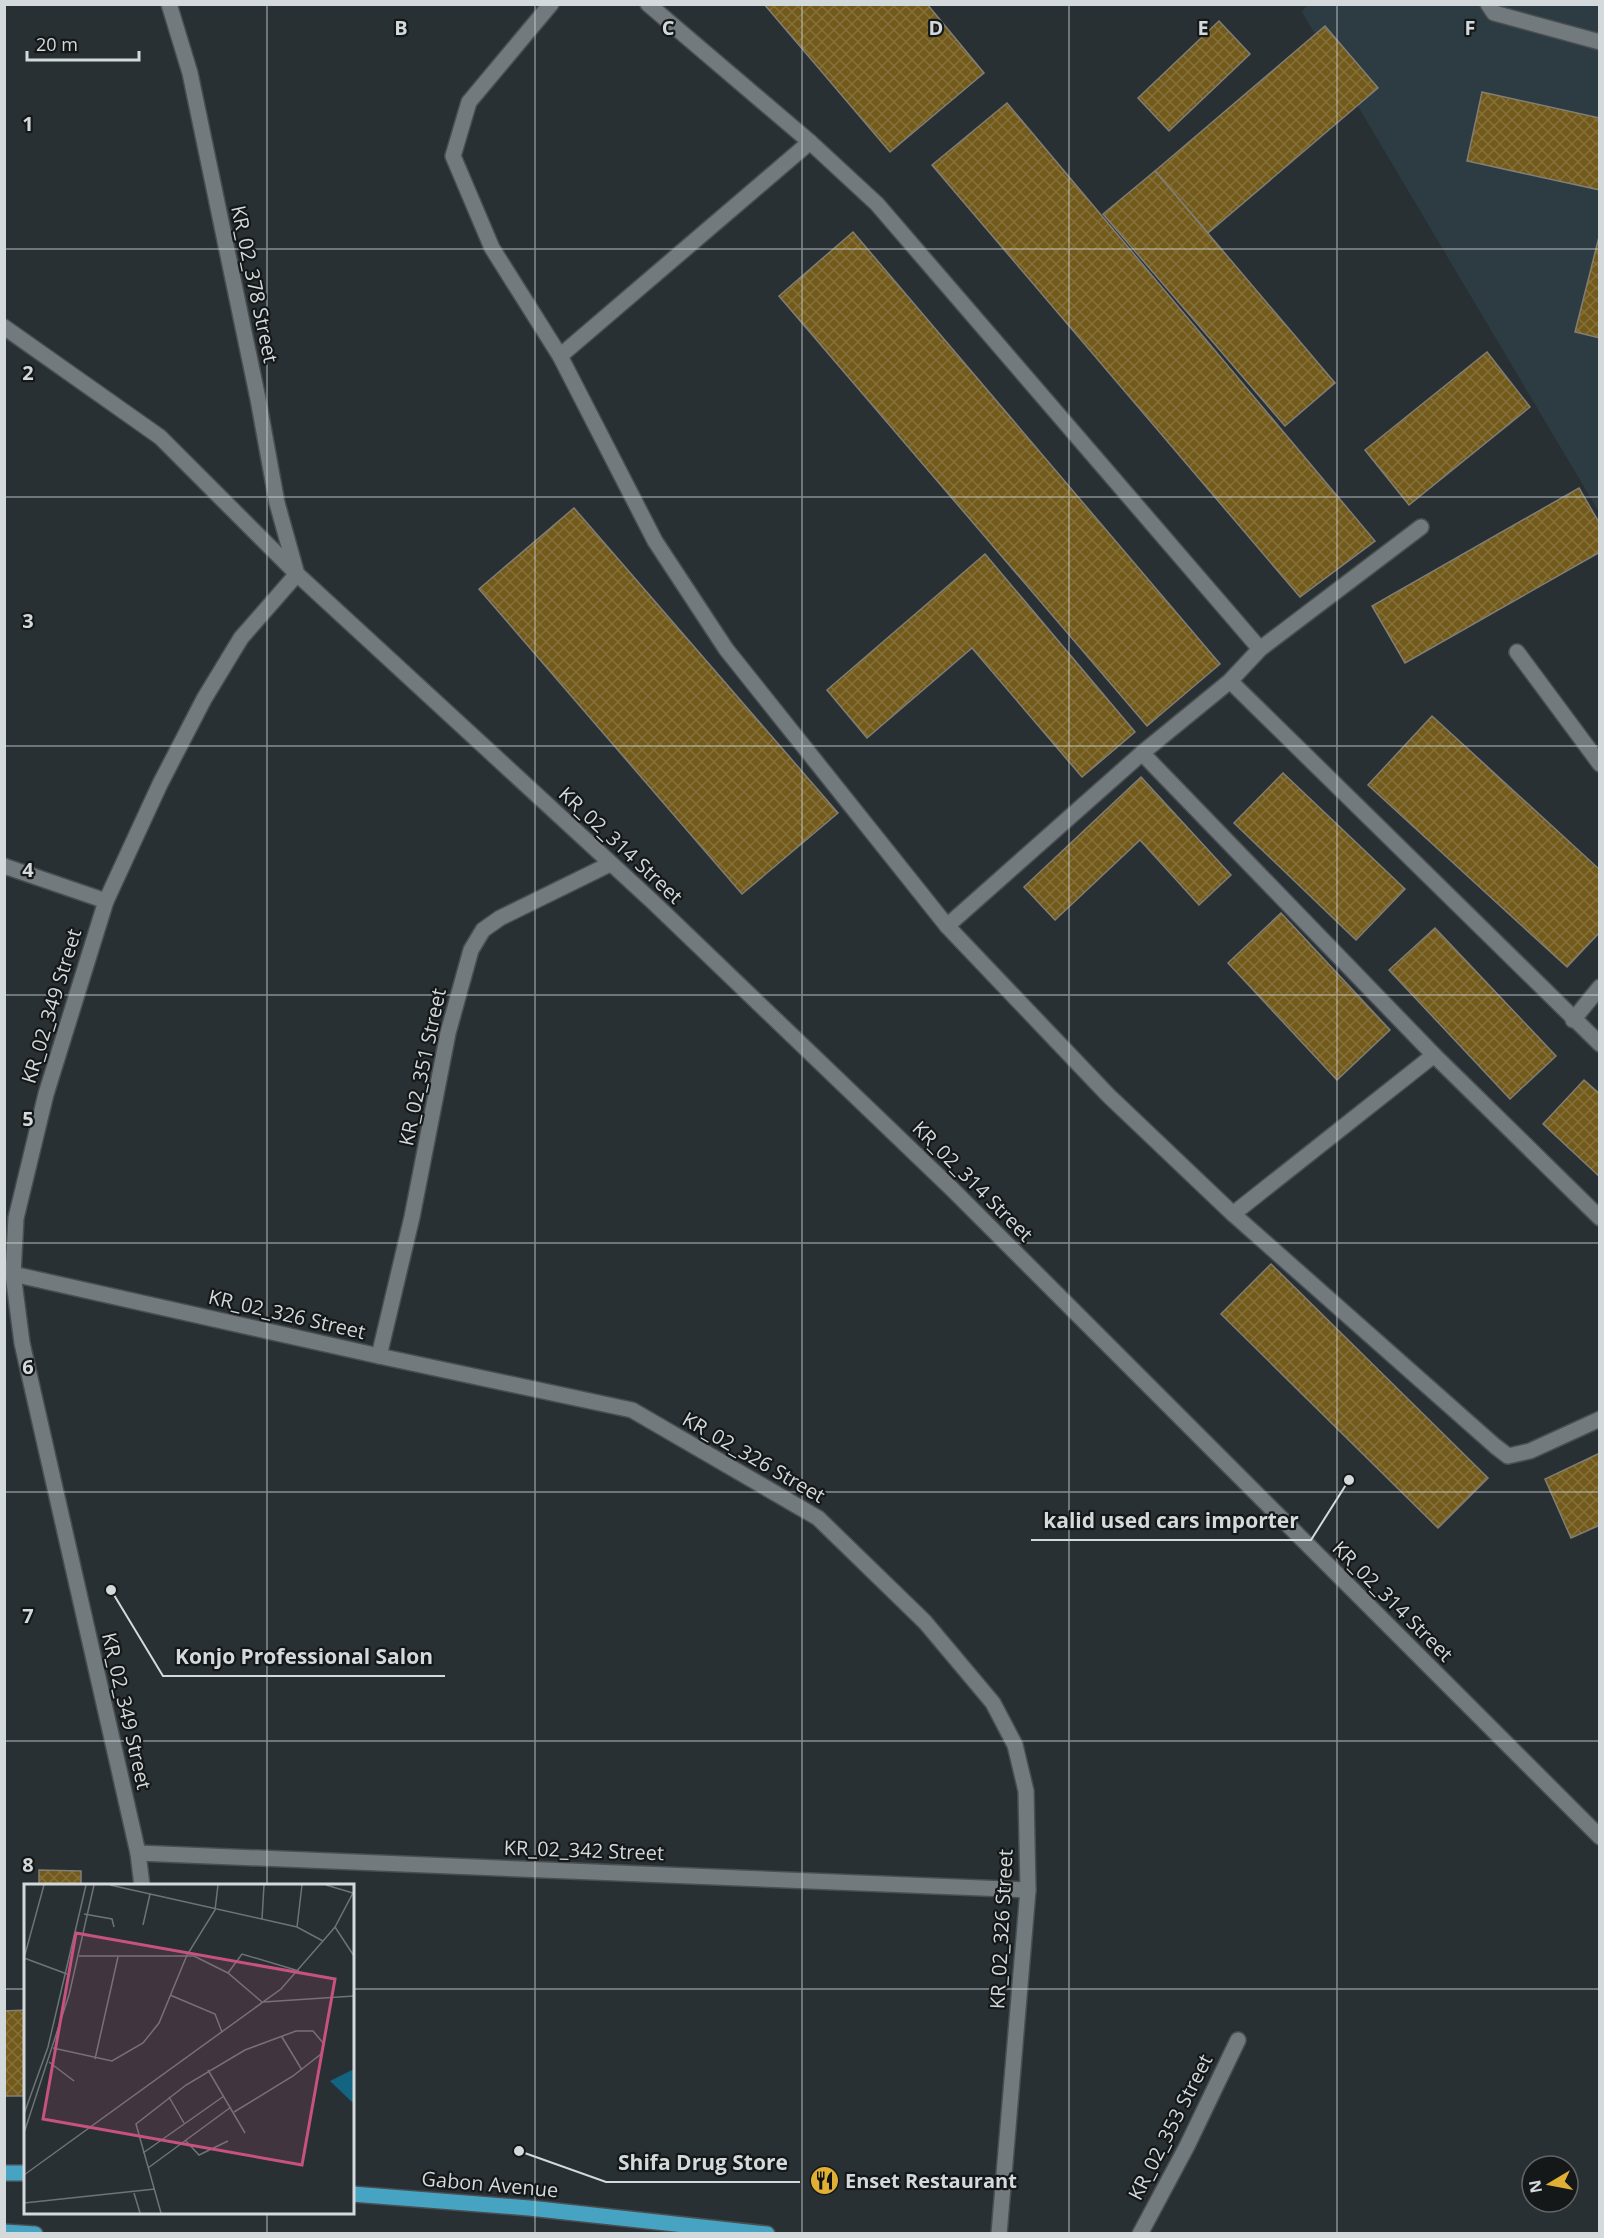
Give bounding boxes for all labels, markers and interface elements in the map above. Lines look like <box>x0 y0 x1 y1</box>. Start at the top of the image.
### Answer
text: B <box>394 14 408 41</box>
text: C <box>662 14 675 41</box>
text: D <box>929 14 943 41</box>
text: E <box>1197 14 1209 41</box>
text: F <box>1465 14 1475 41</box>
scale bar <box>27 24 140 62</box>
text: 20 m <box>36 32 78 56</box>
text: 1 <box>22 110 34 137</box>
street label: KR_02_378 Street <box>225 203 285 365</box>
text: 2 <box>22 359 34 386</box>
text: 3 <box>22 607 34 634</box>
street label: KR_02_314 Street <box>553 780 689 910</box>
text: 4 <box>22 856 34 883</box>
street label: KR_02_349 Street <box>15 925 87 1087</box>
street label: KR_02_351 Street <box>392 986 452 1148</box>
text: 5 <box>22 1105 34 1132</box>
street label: KR_02_314 Street <box>907 1115 1039 1247</box>
street label: KR_02_326 Street <box>206 1283 368 1345</box>
text: 6 <box>22 1353 34 1380</box>
street label: KR_02_326 Street <box>678 1405 830 1509</box>
callout: kalid used cars importer <box>1031 1501 1311 1540</box>
text: kalid used cars importer <box>1043 1506 1299 1534</box>
street label: KR_02_314 Street <box>1327 1535 1459 1667</box>
text: 7 <box>22 1602 34 1629</box>
street label: KR_02_349 Street <box>96 1630 158 1792</box>
callout: Konjo Professional Salon <box>163 1637 445 1676</box>
text: Konjo Professional Salon <box>175 1642 433 1670</box>
street label: KR_02_342 Street <box>503 1834 665 1866</box>
street label: KR_02_326 Street <box>983 1848 1019 2010</box>
text: 8 <box>22 1851 34 1878</box>
inset map <box>24 1884 354 2214</box>
street label: KR_02_353 Street <box>1122 2049 1218 2205</box>
callout: Shifa Drug Store <box>606 2143 800 2182</box>
text: Shifa Drug Store <box>618 2148 788 2176</box>
north arrow <box>1520 2154 1580 2214</box>
restaurant icon: Enset Restaurant <box>808 2164 840 2196</box>
street label: Gabon Avenue <box>421 2165 559 2203</box>
place label: Enset Restaurant <box>845 2167 1017 2194</box>
text: N <box>1523 2178 1547 2195</box>

